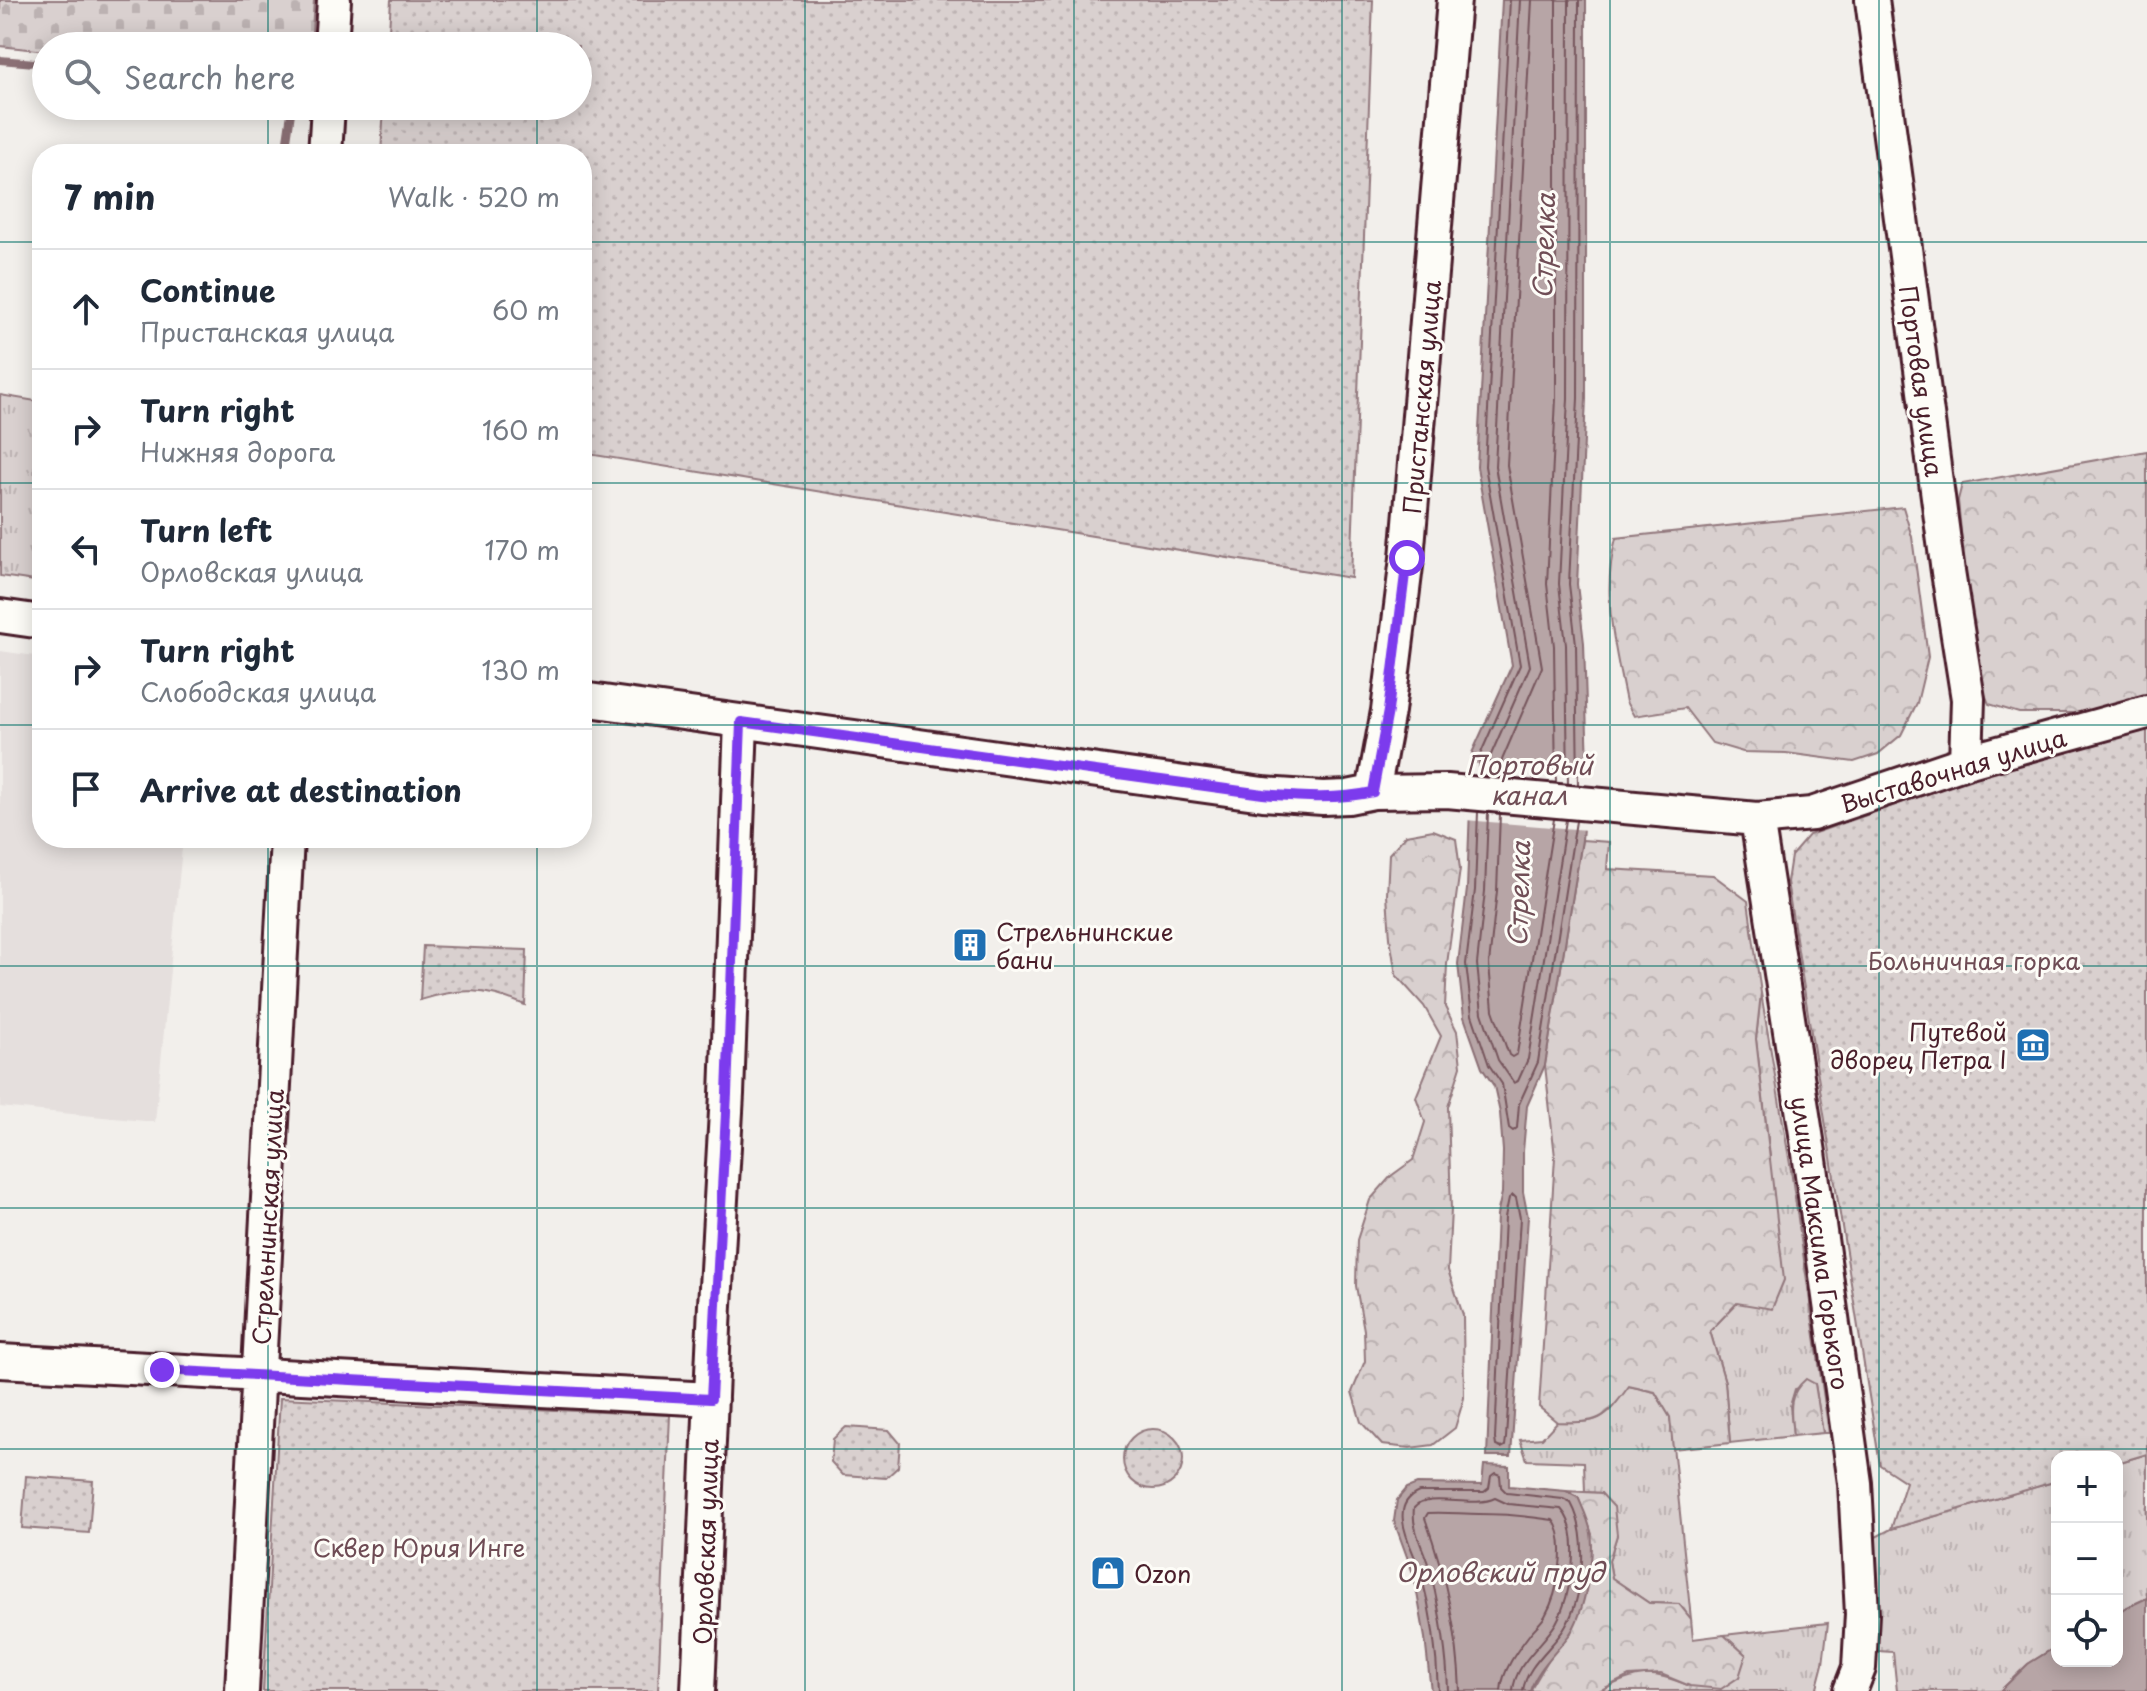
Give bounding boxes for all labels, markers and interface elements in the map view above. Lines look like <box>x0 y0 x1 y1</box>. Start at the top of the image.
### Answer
search box <box>32 32 592 120</box>
icon: search <box>60 54 104 98</box>
text: Search here <box>124 54 296 99</box>
text: 7 min <box>64 170 155 222</box>
text: Walk · 520 m <box>388 177 560 216</box>
water label: Стрелка <box>1522 192 1564 300</box>
text: Continue <box>140 267 275 312</box>
street label: Пристанская улица <box>1393 279 1449 515</box>
street label: Портовая улица <box>1891 283 1953 479</box>
icon: ahead <box>64 287 108 331</box>
text: 60 m <box>492 290 560 329</box>
text: Пристанская улица <box>140 312 394 351</box>
text: Turn right <box>140 387 295 432</box>
icon: right <box>64 407 108 451</box>
text: 160 m <box>482 410 560 449</box>
text: Нижняя дорога <box>140 432 335 471</box>
text: Turn left <box>140 507 272 552</box>
icon: left <box>64 527 108 571</box>
text: 170 m <box>485 530 560 569</box>
route start <box>1389 540 1425 576</box>
text: Орловская улица <box>140 552 363 591</box>
text: Turn right <box>140 627 295 672</box>
icon: right <box>64 647 108 691</box>
text: 130 m <box>481 650 560 689</box>
text: Слободская улица <box>140 672 376 711</box>
street label: Выставочная улица <box>1836 719 2070 821</box>
water label: Портовый канал <box>1466 745 1595 814</box>
icon: arrive <box>64 767 108 811</box>
text: Arrive at destination <box>140 767 462 812</box>
water label: Стрелка <box>1497 840 1539 948</box>
place label: Стрельнинские бани <box>996 913 1174 977</box>
building icon: Стрельнинские бани <box>951 926 989 964</box>
park label: Больничная горка <box>1868 942 2080 978</box>
place label: Путевой дворец Петра I <box>1830 1013 2007 1077</box>
museum icon: Путевой дворец Петра I <box>2014 1026 2052 1064</box>
street label: Стрельнинская улица <box>242 1088 292 1346</box>
street label: улица Максима Горького <box>1783 1094 1859 1392</box>
route end <box>144 1352 180 1388</box>
street label: Орловская улица <box>683 1438 727 1646</box>
map controls <box>2051 1451 2123 1667</box>
button: + <box>2051 1451 2123 1523</box>
button: − <box>2051 1523 2123 1595</box>
park label: Сквер Юрия Инге <box>313 1529 525 1565</box>
water label: Орловский пруд <box>1395 1552 1607 1591</box>
shop icon: Ozon <box>1089 1554 1127 1592</box>
place label: Ozon <box>1134 1555 1191 1591</box>
button: locate <box>2051 1595 2123 1667</box>

